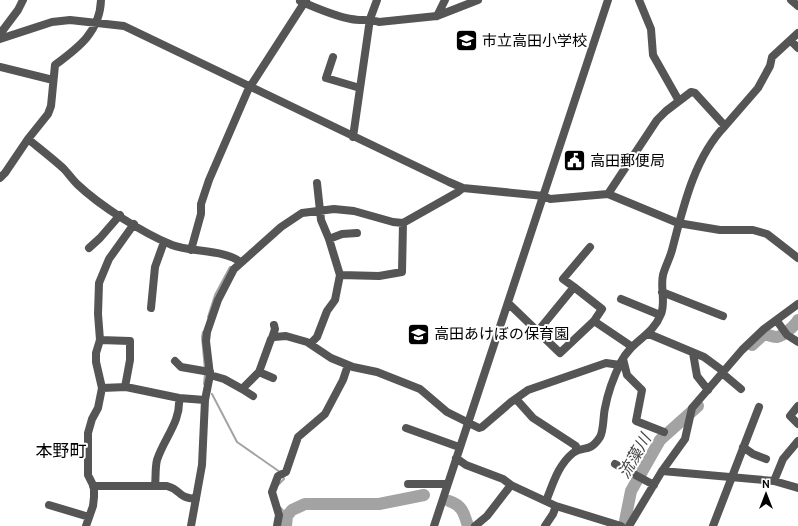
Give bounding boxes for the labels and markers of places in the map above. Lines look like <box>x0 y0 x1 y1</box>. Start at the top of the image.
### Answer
school or university icon: 市立高田小学校 <box>453 28 479 54</box>
place label: 市立高田小学校 <box>482 32 587 50</box>
public building icon: 高田郵便局 <box>561 148 587 174</box>
place label: 高田郵便局 <box>590 152 665 170</box>
school or university icon: 高田あけぼの保育園 <box>405 321 431 347</box>
place label: 高田あけぼの保育園 <box>434 325 569 343</box>

